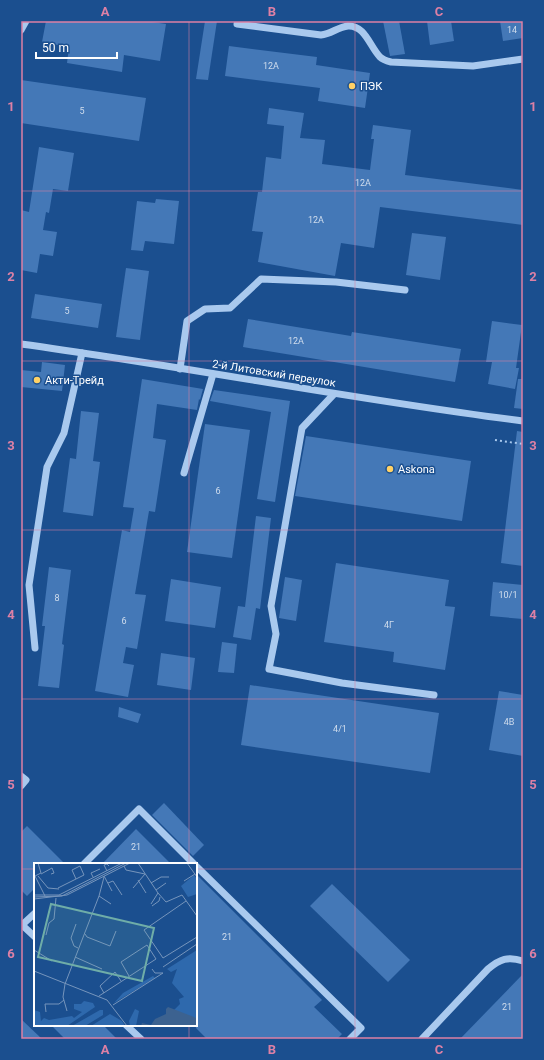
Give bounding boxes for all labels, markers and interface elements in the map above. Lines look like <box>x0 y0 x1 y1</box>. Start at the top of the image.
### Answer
text: A <box>101 4 110 19</box>
text: B <box>268 4 276 19</box>
text: C <box>435 4 444 19</box>
house number: 14 <box>507 25 517 35</box>
scale bar <box>36 34 117 60</box>
text: 50 m <box>42 41 69 55</box>
house number: 12А <box>263 61 279 71</box>
place label: ПЭК <box>360 80 383 93</box>
marker: ПЭК <box>347 81 357 91</box>
text: 1 <box>7 99 15 114</box>
text: 1 <box>529 99 537 114</box>
house number: 5 <box>79 106 85 116</box>
house number: 12А <box>355 178 371 188</box>
house number: 12А <box>308 215 324 225</box>
text: 2 <box>7 269 15 284</box>
text: 2 <box>529 269 537 284</box>
house number: 5 <box>64 306 70 316</box>
house number: 12А <box>288 336 304 346</box>
street label: 2-й Литовский переулок <box>211 357 337 390</box>
place label: Акти-Трейд <box>45 374 104 387</box>
marker: Акти-Трейд <box>32 375 42 385</box>
text: 3 <box>7 438 15 453</box>
text: 3 <box>529 438 537 453</box>
place label: Askona <box>398 463 435 476</box>
marker: Askona <box>385 464 395 474</box>
house number: 6 <box>215 486 221 496</box>
house number: 10/1 <box>499 590 517 600</box>
house number: 8 <box>54 593 60 603</box>
text: 4 <box>7 607 15 622</box>
text: 4 <box>529 607 537 622</box>
house number: 6 <box>121 616 127 626</box>
house number: 4Г <box>384 620 394 630</box>
house number: 4В <box>504 717 515 727</box>
house number: 4/1 <box>333 724 347 734</box>
text: 5 <box>7 777 15 792</box>
text: 5 <box>529 777 537 792</box>
house number: 21 <box>131 842 141 852</box>
inset map <box>34 863 197 1026</box>
house number: 21 <box>222 932 232 942</box>
text: 6 <box>7 946 15 961</box>
text: 6 <box>529 946 537 961</box>
house number: 21 <box>502 1002 512 1012</box>
text: A <box>101 1042 110 1057</box>
text: B <box>268 1042 276 1057</box>
text: C <box>435 1042 444 1057</box>

